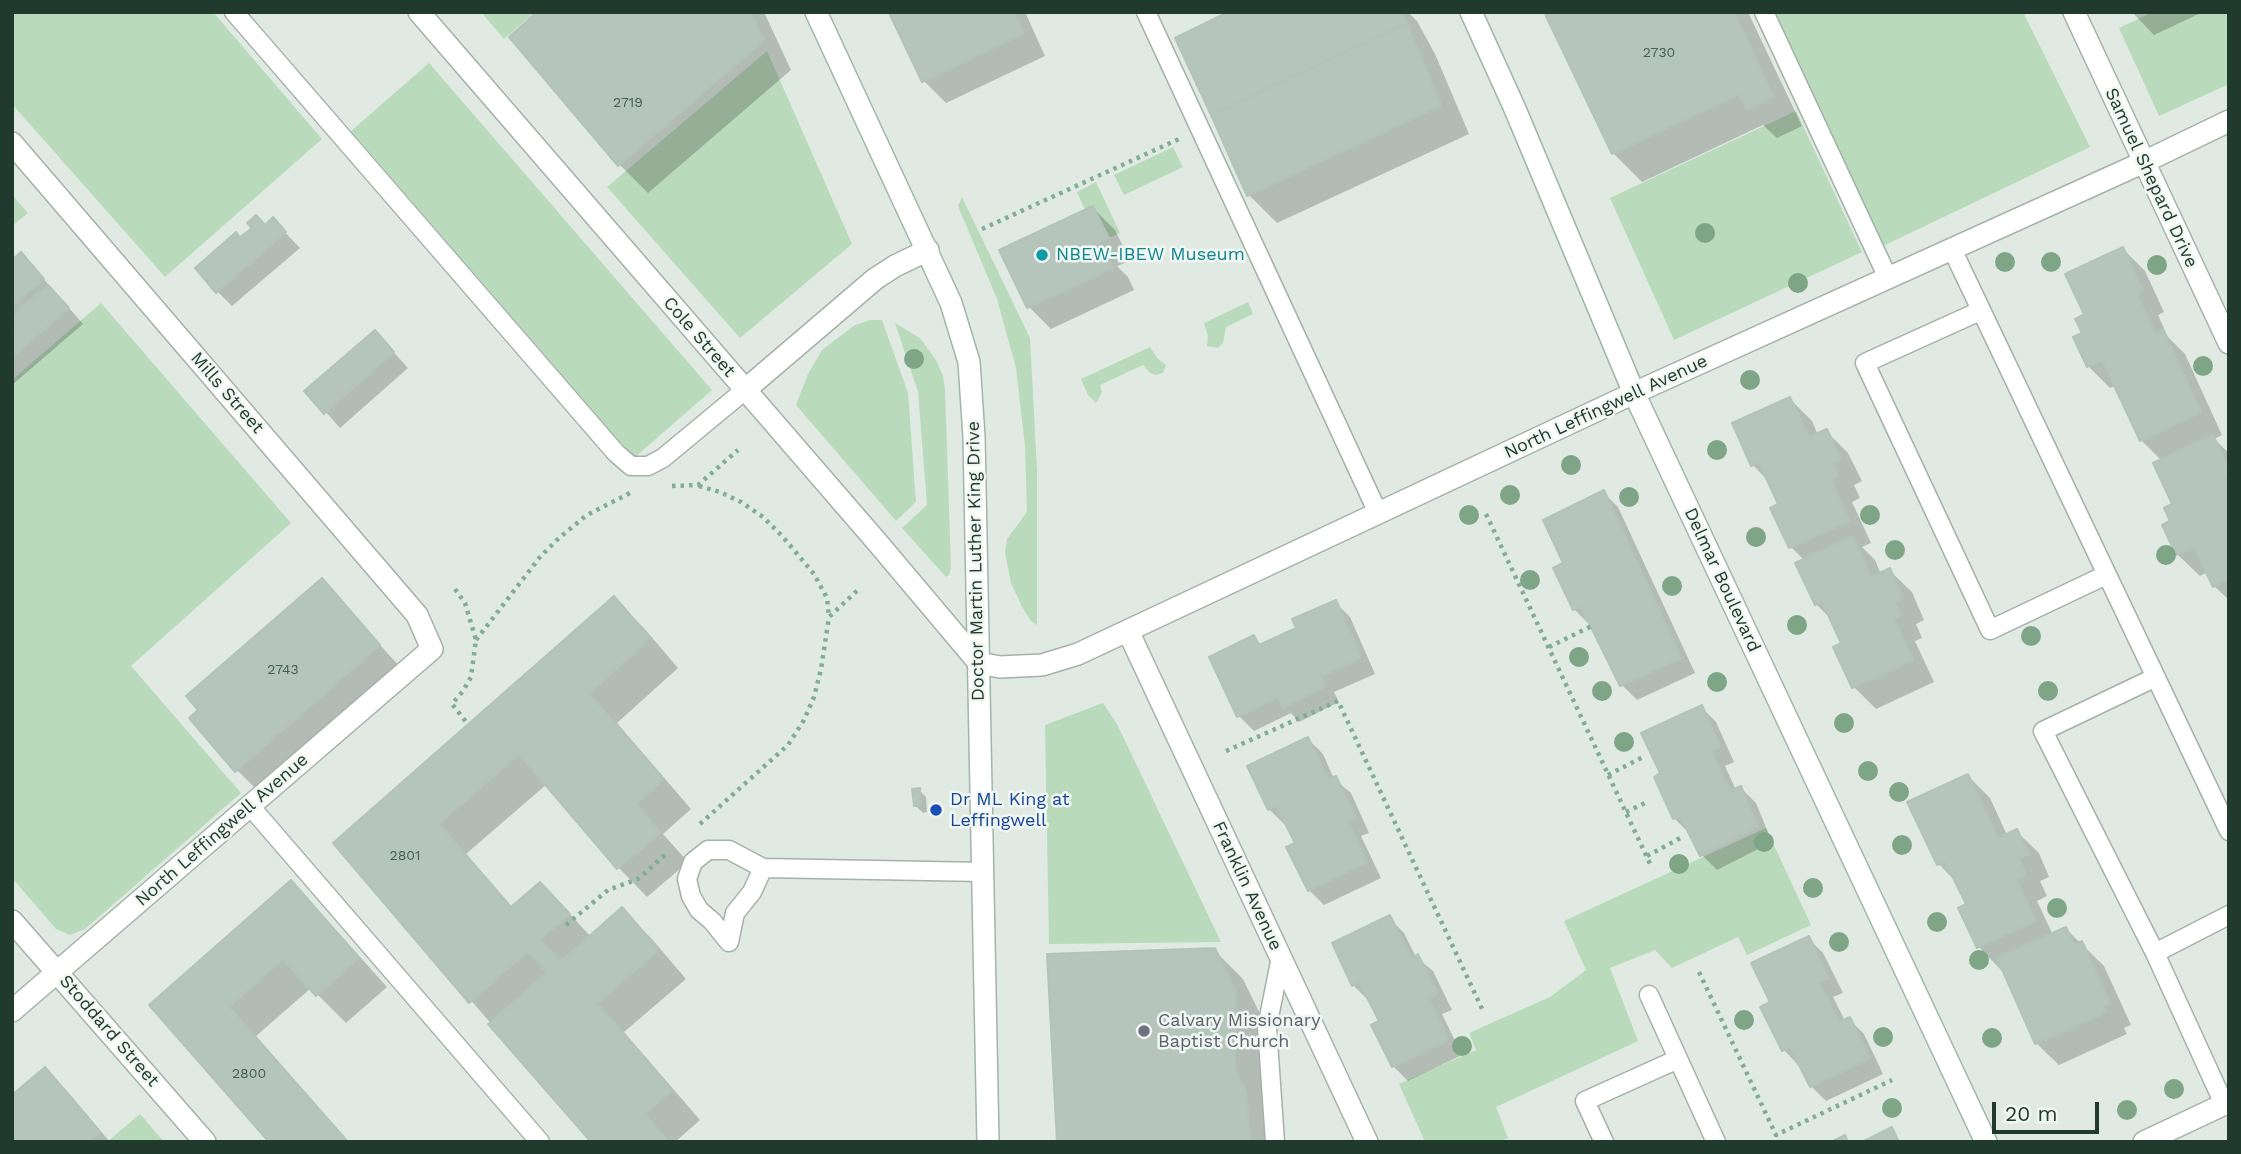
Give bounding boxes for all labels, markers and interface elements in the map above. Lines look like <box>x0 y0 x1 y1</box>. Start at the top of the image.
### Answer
house number: 2730 <box>1643 45 1675 61</box>
street label: Samuel Shepard Drive <box>2100 85 2202 271</box>
house number: 2719 <box>613 95 643 111</box>
place label: NBEW-IBEW Museum <box>1056 244 1245 266</box>
marker: NBEW-IBEW Museum <box>1034 247 1050 263</box>
street label: Cole Street <box>658 292 740 382</box>
street label: Mills Street <box>186 348 268 438</box>
street label: North Leffingwell Avenue <box>1501 350 1711 464</box>
street label: Doctor Martin Luther King Drive <box>963 421 989 701</box>
street label: Delmar Boulevard <box>1679 504 1765 656</box>
house number: 2743 <box>267 662 299 678</box>
street label: North Leffingwell Avenue <box>131 749 313 911</box>
place label: Dr ML King at Leffingwell <box>950 789 1069 832</box>
marker: Dr ML King at Leffingwell <box>928 802 944 818</box>
street label: Franklin Avenue <box>1208 818 1286 954</box>
house number: 2801 <box>390 848 420 864</box>
street label: Stoddard Street <box>54 971 164 1091</box>
place label: Calvary Missionary Baptist Church <box>1158 1010 1320 1052</box>
marker: Calvary Missionary Baptist Church <box>1136 1023 1152 1039</box>
house number: 2800 <box>232 1066 266 1082</box>
scale bar <box>1996 1088 2103 1132</box>
text: 20 m <box>2005 1101 2057 1126</box>

